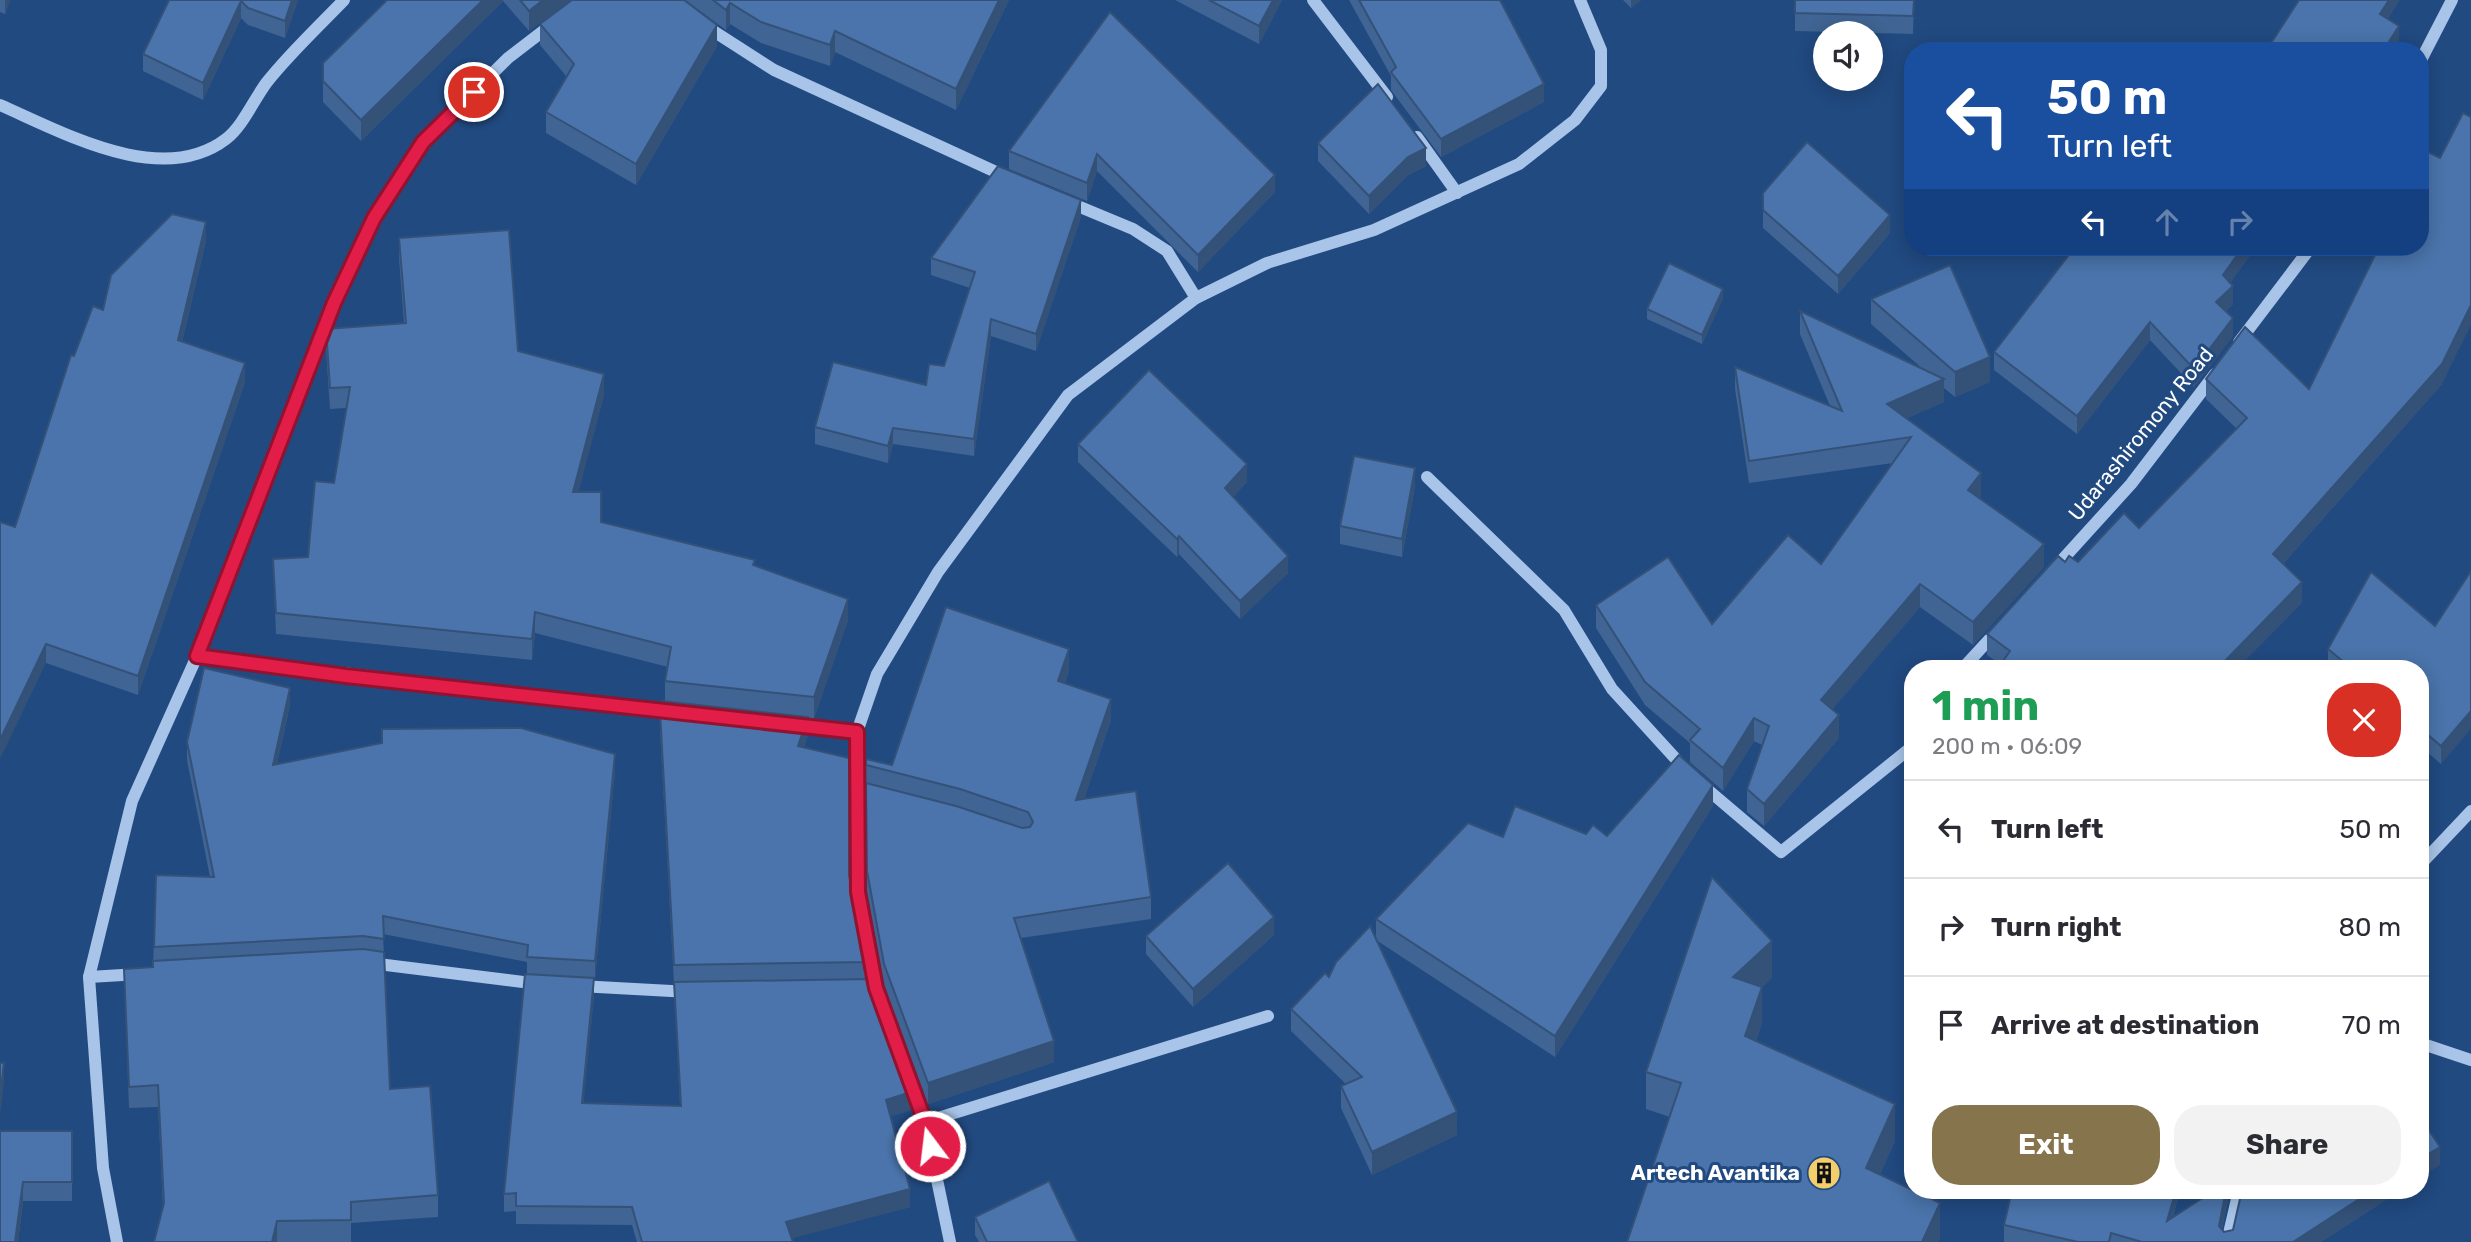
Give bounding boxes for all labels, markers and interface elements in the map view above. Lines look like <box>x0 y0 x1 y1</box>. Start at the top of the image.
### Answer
map controls <box>1813 21 1883 91</box>
button: sound <box>1813 21 1883 91</box>
pin <box>444 62 504 122</box>
text: 50 m <box>2047 68 2167 126</box>
icon: left <box>1932 70 2023 161</box>
icon: arrive <box>455 73 493 111</box>
text: Turn left <box>2047 127 2172 165</box>
icon: left <box>2075 203 2113 241</box>
icon: ahead <box>2148 203 2186 241</box>
icon: right <box>2221 203 2259 241</box>
street label: Udarashiromony Road <box>2063 342 2218 525</box>
text: 1 min <box>1932 681 2039 731</box>
button: close <box>2327 683 2401 757</box>
text: 200 m · 06:09 <box>1932 732 2082 760</box>
icon: left <box>1932 810 1970 848</box>
text: Turn left <box>1991 814 2103 845</box>
text: 50 m <box>2340 814 2401 845</box>
icon: right <box>1932 908 1970 946</box>
text: Turn right <box>1991 912 2121 943</box>
text: 80 m <box>2338 912 2401 943</box>
icon: arrive <box>1932 1006 1970 1044</box>
text: Arrive at destination <box>1991 1010 2259 1041</box>
text: 70 m <box>2342 1010 2401 1041</box>
button: Exit <box>1932 1105 2160 1185</box>
button: Share <box>2174 1105 2401 1185</box>
position arrow <box>893 1109 967 1183</box>
building icon: Artech Avantika <box>1805 1154 1843 1192</box>
place label: Artech Avantika <box>1631 1160 1800 1185</box>

